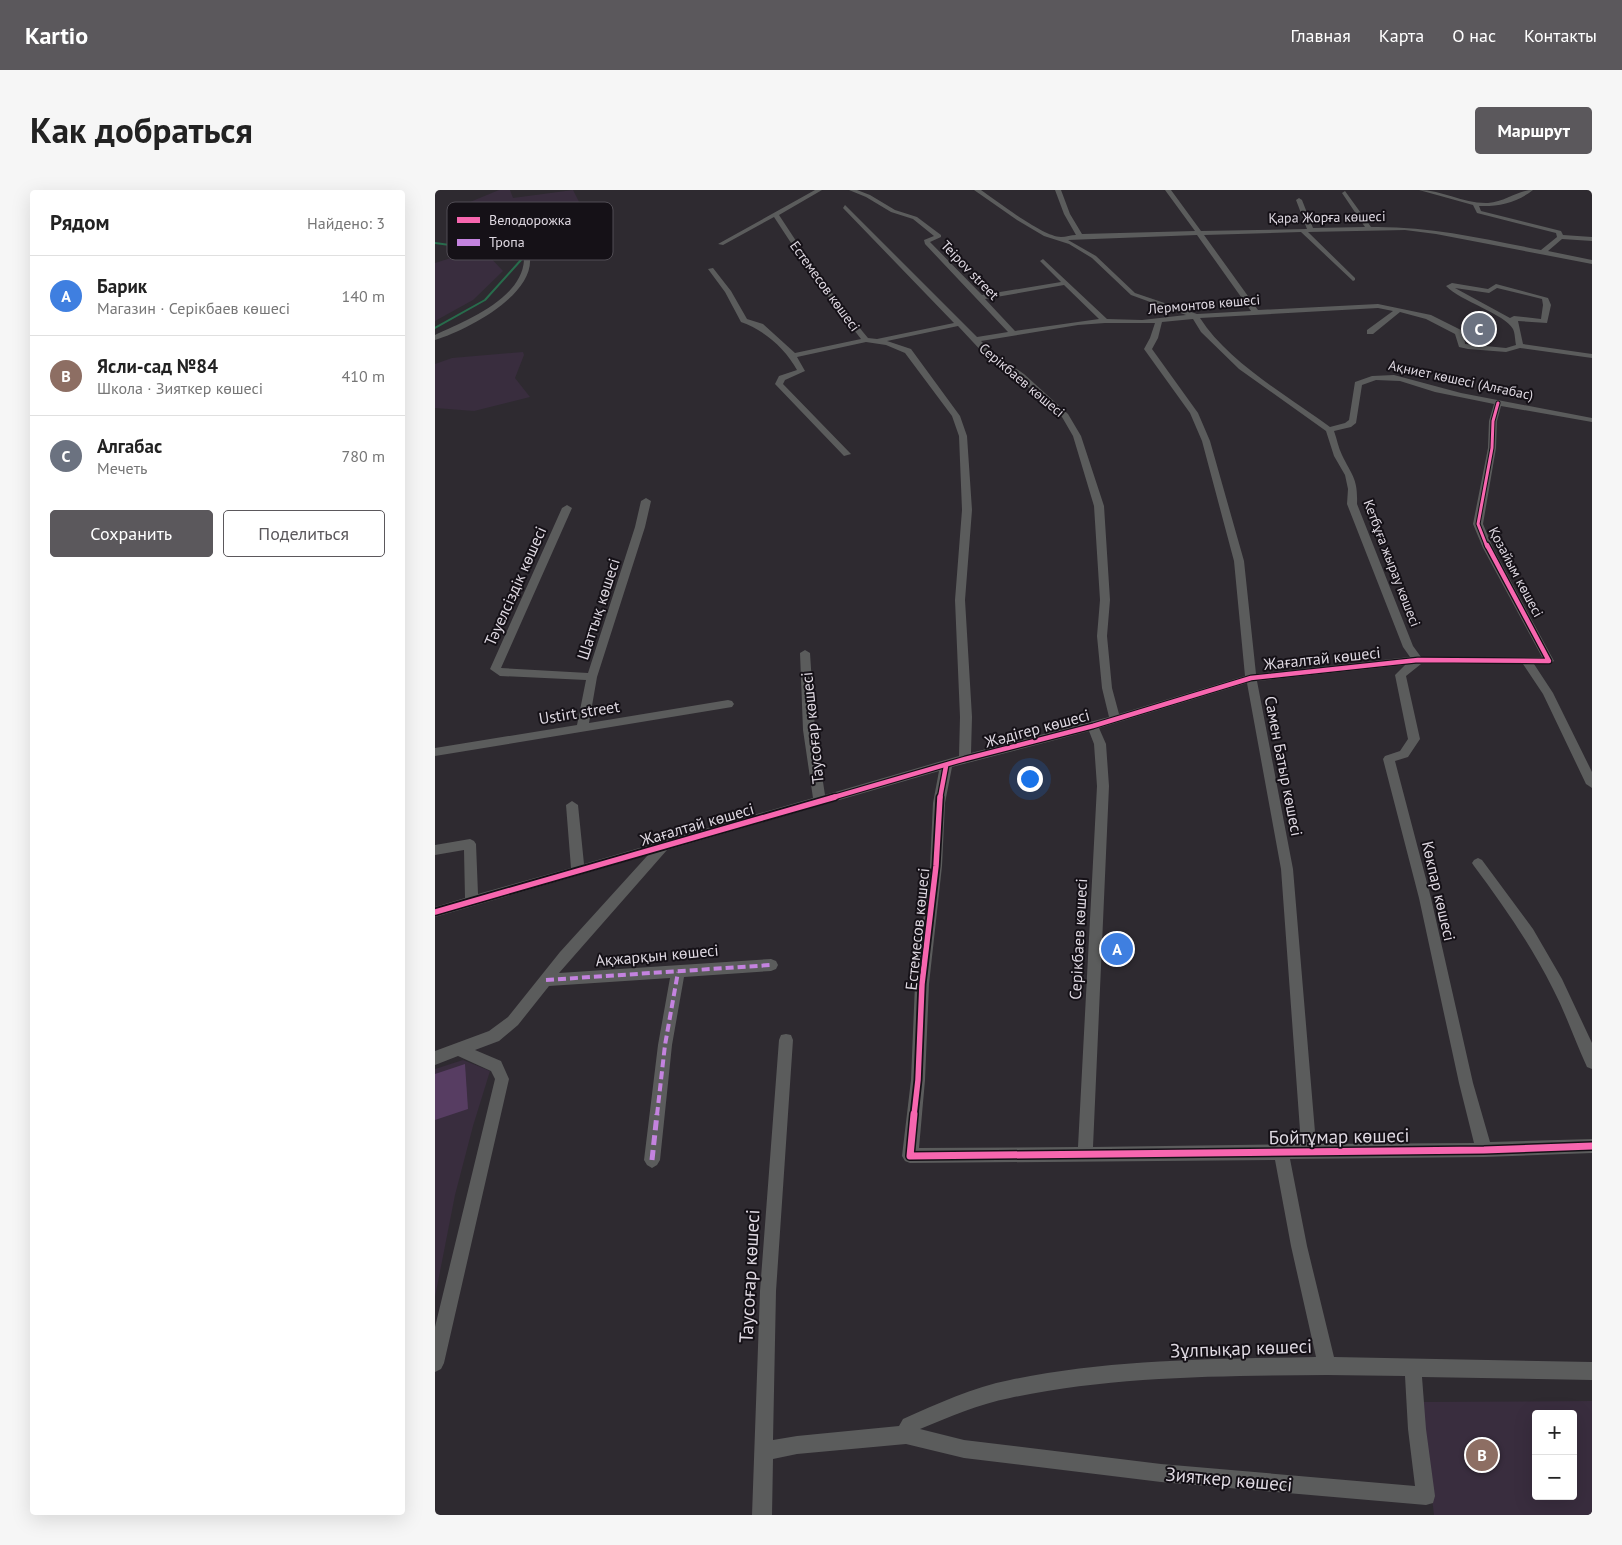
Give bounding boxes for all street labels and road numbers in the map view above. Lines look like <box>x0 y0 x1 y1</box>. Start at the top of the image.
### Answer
street label: Қара Жорға көшесі <box>1268 207 1386 227</box>
street label: Teipov street <box>937 236 1003 304</box>
street label: Естемесов көшесі <box>786 237 864 335</box>
street label: Лермонтов көшесі <box>1146 290 1261 318</box>
street label: Серікбаев көшесі <box>976 339 1068 421</box>
street label: Ақниет көшесі (Алғабас) <box>1387 356 1535 404</box>
street label: Кетбұға жырау көшесі <box>1359 497 1425 629</box>
street label: Тәуелсіздік көшесі <box>480 523 550 649</box>
street label: Қозайым көшесі <box>1485 524 1547 620</box>
street label: Шаттық көшесі <box>572 556 624 662</box>
street label: Жағалтай көшесі <box>1261 642 1382 674</box>
street label: Тауcоғар көшесі <box>796 671 828 785</box>
street label: Самен Батыр көшесі <box>1261 694 1307 838</box>
street label: Ustirt street <box>537 696 621 728</box>
street label: Жәдігер көшесі <box>981 704 1092 752</box>
street label: Жағалтай көшесі <box>637 798 756 850</box>
street label: Көкпар көшесі <box>1418 839 1460 943</box>
street label: Естемесов көшесі <box>901 867 933 991</box>
street label: Серікбаев көшесі <box>1065 878 1091 1000</box>
street label: Ақжарқын көшесі <box>595 940 719 970</box>
street label: Бойтұмар көшесі <box>1268 1123 1410 1149</box>
street label: Тауcоғар көшесі <box>734 1209 764 1343</box>
street label: Зұлпықар көшесі <box>1169 1334 1313 1362</box>
street label: Зияткер көшесі <box>1165 1461 1293 1497</box>

